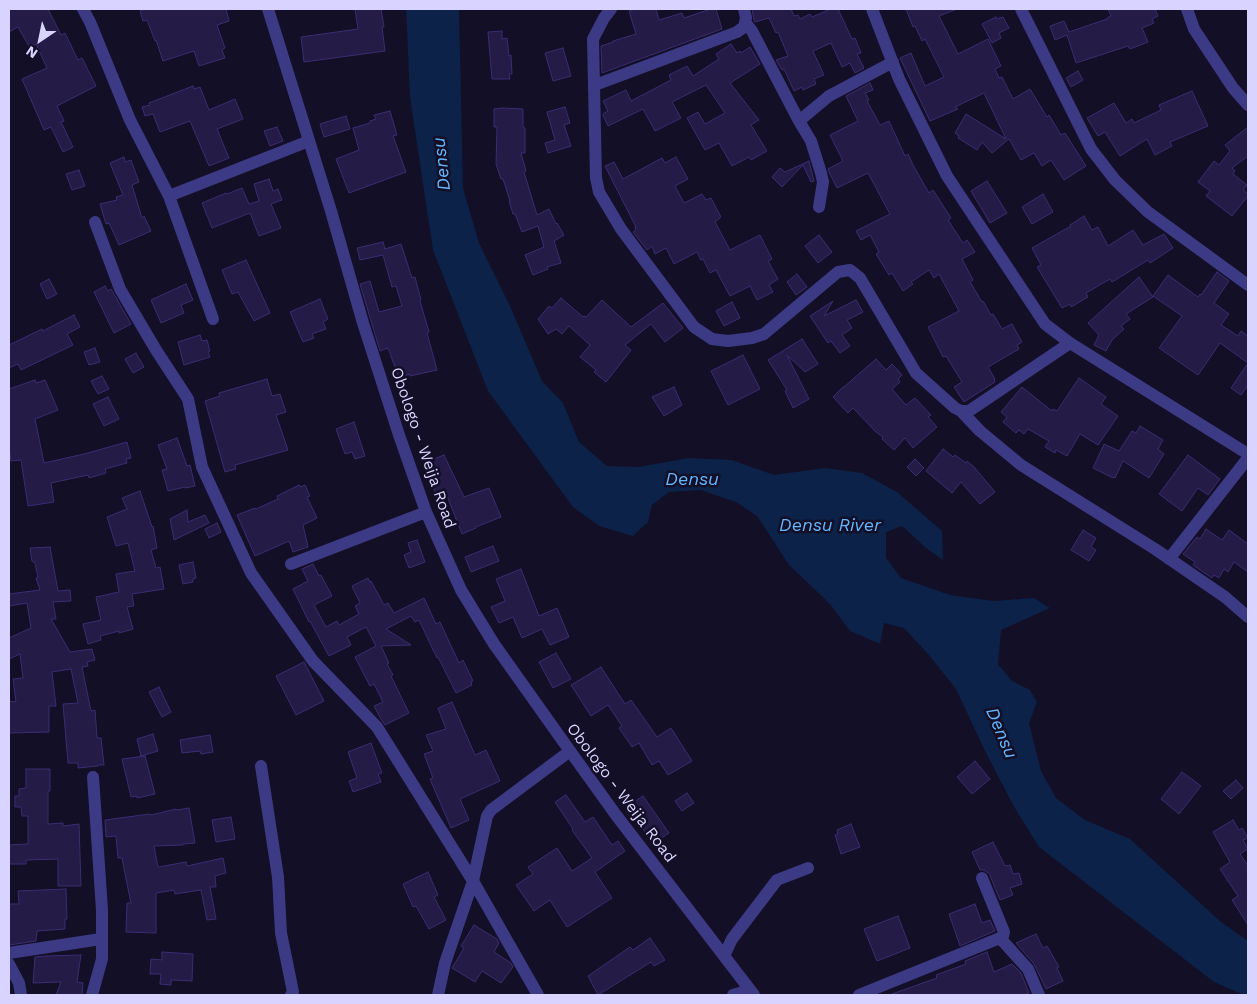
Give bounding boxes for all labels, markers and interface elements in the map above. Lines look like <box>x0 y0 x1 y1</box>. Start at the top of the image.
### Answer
north arrow <box>15 15 65 65</box>
text: N <box>23 43 40 62</box>
water label: Densu <box>428 136 456 192</box>
street label: Obologo - Weija Road <box>386 365 460 531</box>
water label: Densu <box>665 469 719 491</box>
water label: Densu River <box>779 515 881 537</box>
water label: Densu <box>981 704 1021 762</box>
street label: Obologo - Weija Road <box>562 720 680 866</box>

